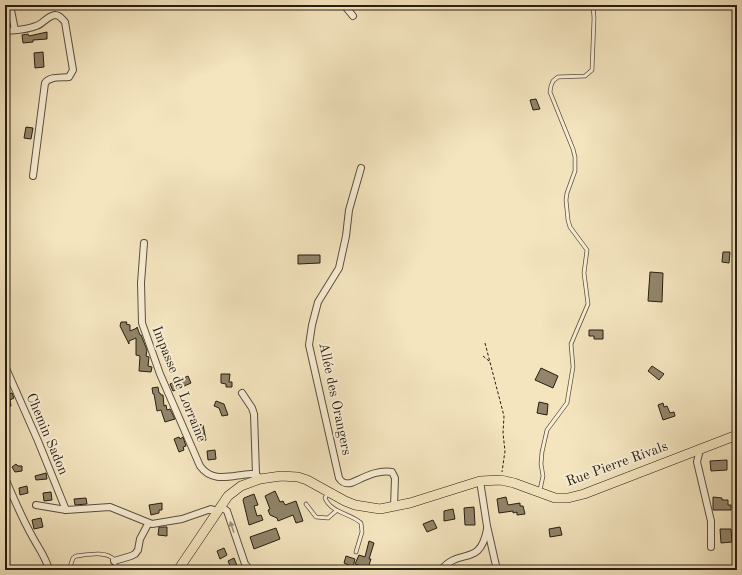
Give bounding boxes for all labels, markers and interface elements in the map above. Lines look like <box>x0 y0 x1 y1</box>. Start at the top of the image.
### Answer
street label: Impasse de Lorraine <box>149 324 209 444</box>
street label: Allée des Orangers <box>316 341 354 457</box>
street label: Chemin Sadon <box>24 391 71 477</box>
street label: Rue Pierre Rivals <box>564 439 670 489</box>
one-way arrow <box>229 520 235 532</box>

